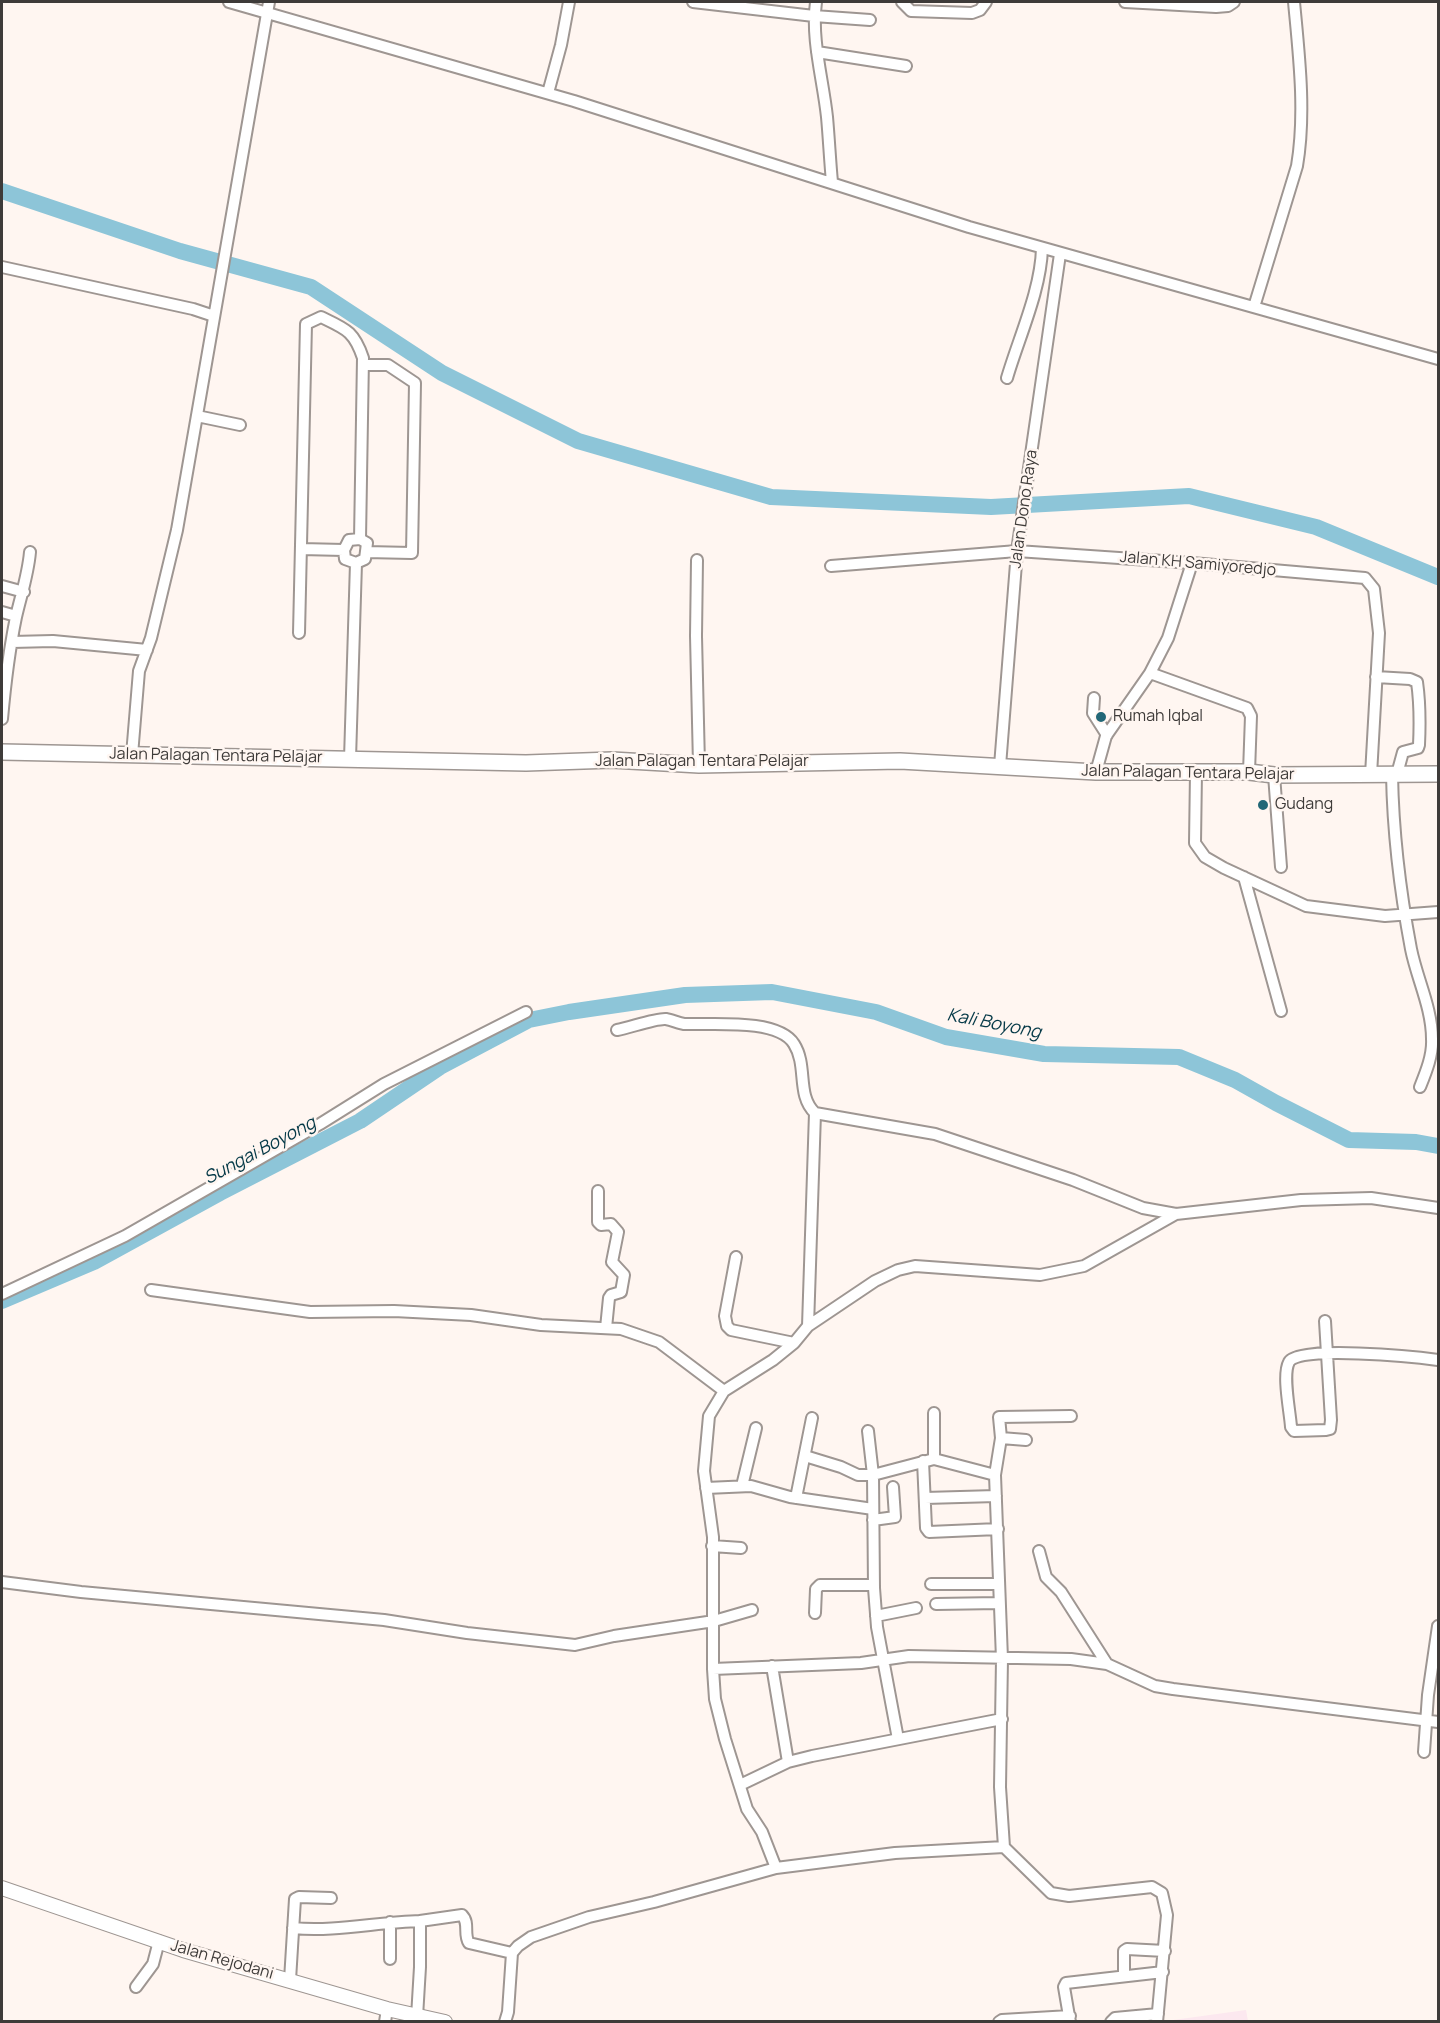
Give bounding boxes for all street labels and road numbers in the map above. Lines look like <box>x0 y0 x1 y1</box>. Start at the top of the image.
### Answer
street label: Jalan Dono Raya <box>1006 449 1042 569</box>
street label: Jalan KH Samiyoredjo <box>1119 548 1277 580</box>
street label: Jalan Palagan Tentara Pelajar <box>109 745 323 767</box>
street label: Jalan Palagan Tentara Pelajar <box>595 752 809 772</box>
street label: Jalan Palagan Tentara Pelajar <box>1081 762 1295 784</box>
street label: Jalan Rejodani <box>168 1936 276 1984</box>

